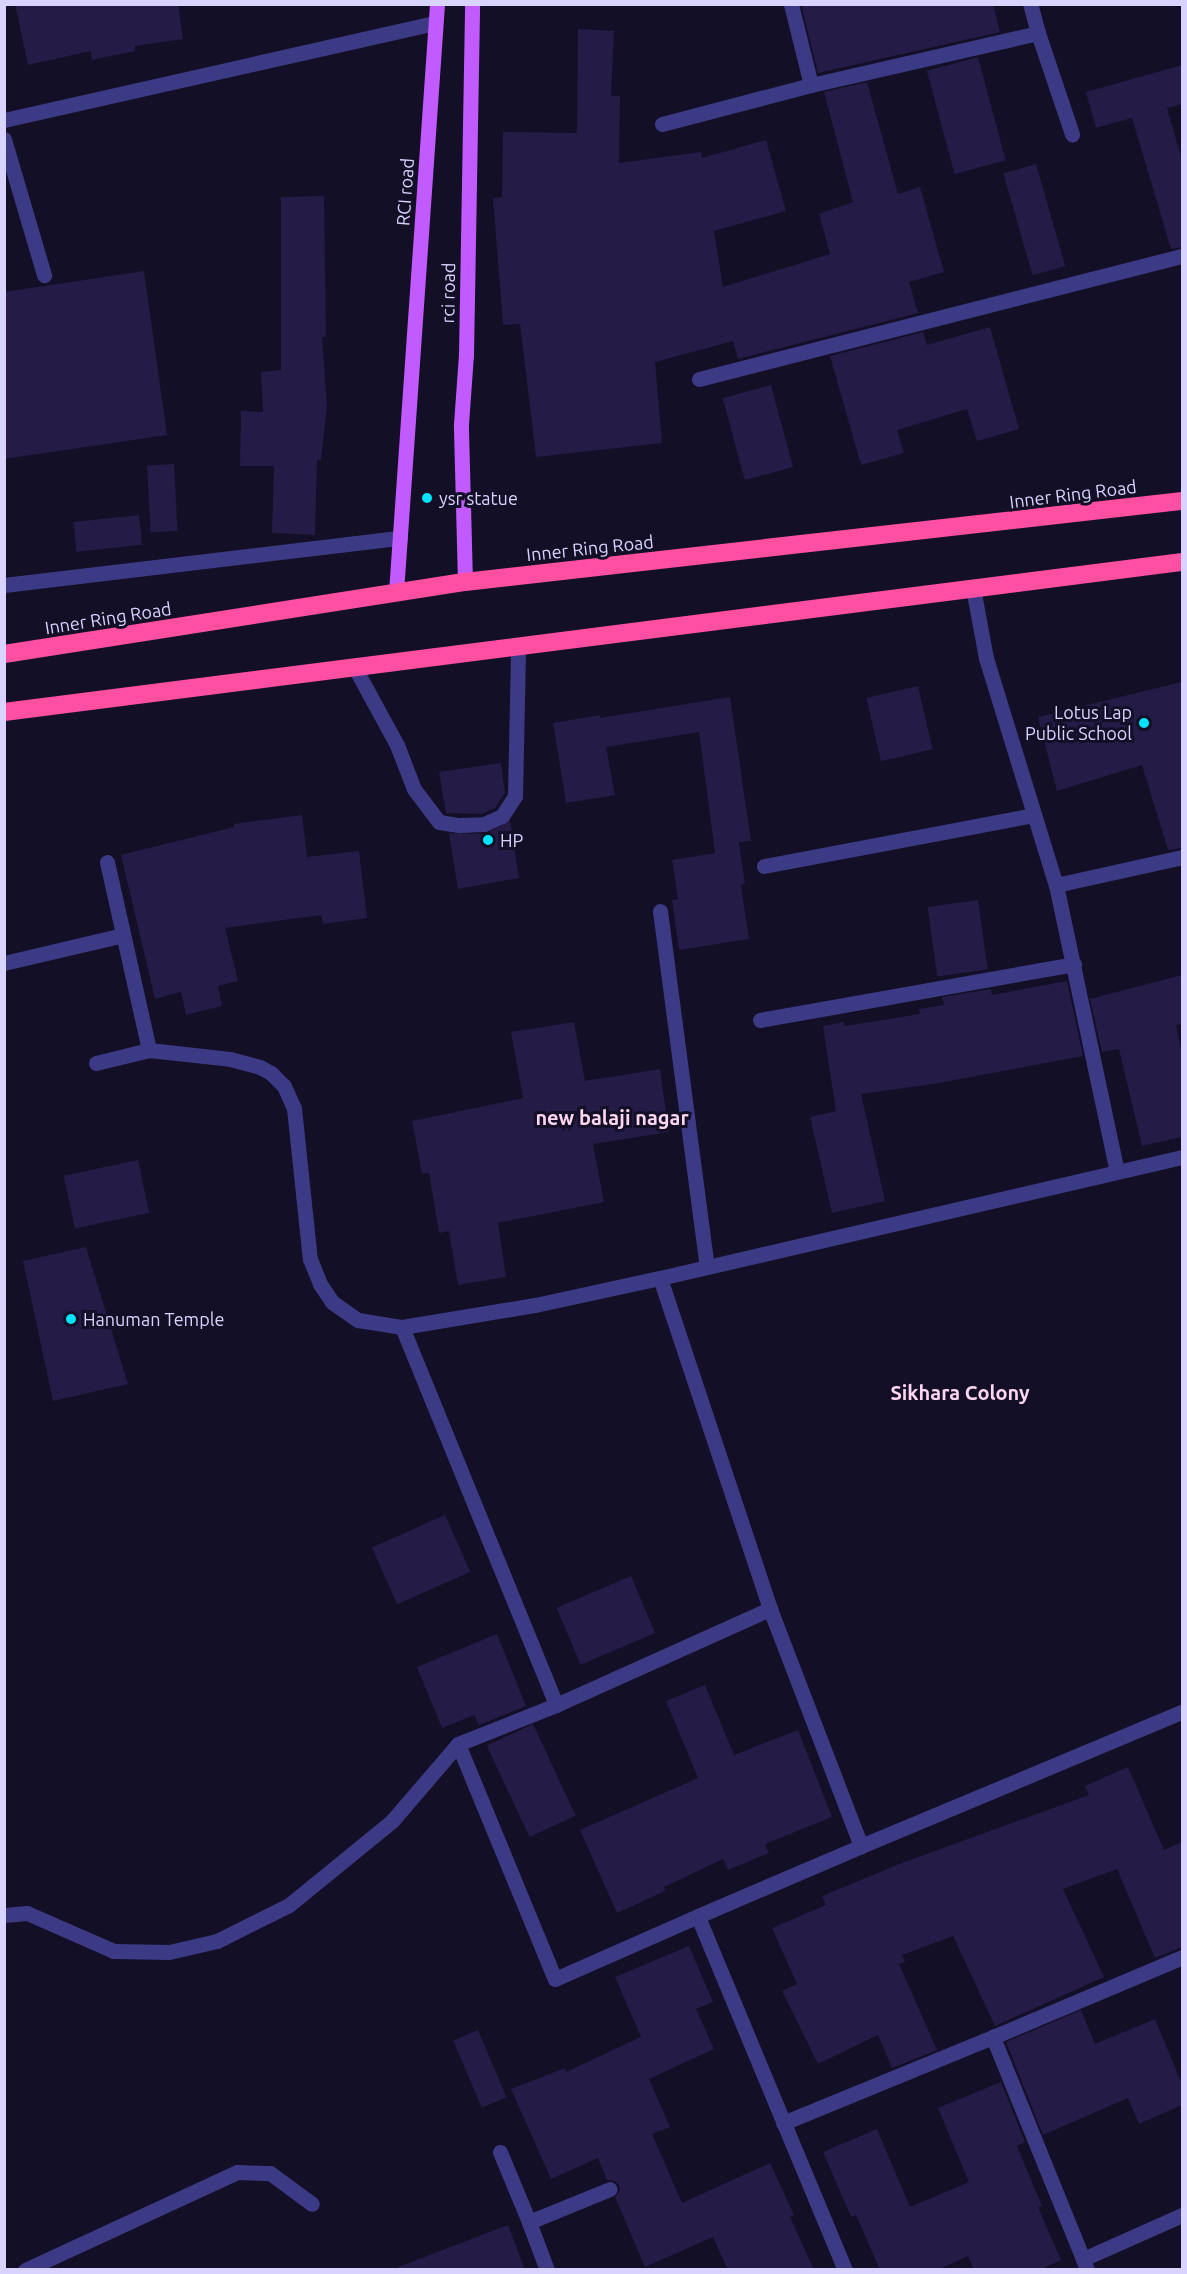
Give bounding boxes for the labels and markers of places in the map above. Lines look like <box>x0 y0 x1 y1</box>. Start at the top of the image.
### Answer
place label: ysr statue <box>439 487 518 509</box>
marker: ysr statue <box>420 491 434 505</box>
place label: Lotus Lap Public School <box>1025 702 1132 744</box>
marker: Lotus Lap Public School <box>1137 716 1151 730</box>
place label: HP <box>500 829 523 851</box>
marker: HP <box>481 833 495 847</box>
place label: Hanuman Temple <box>83 1308 224 1330</box>
marker: Hanuman Temple <box>64 1312 78 1326</box>

